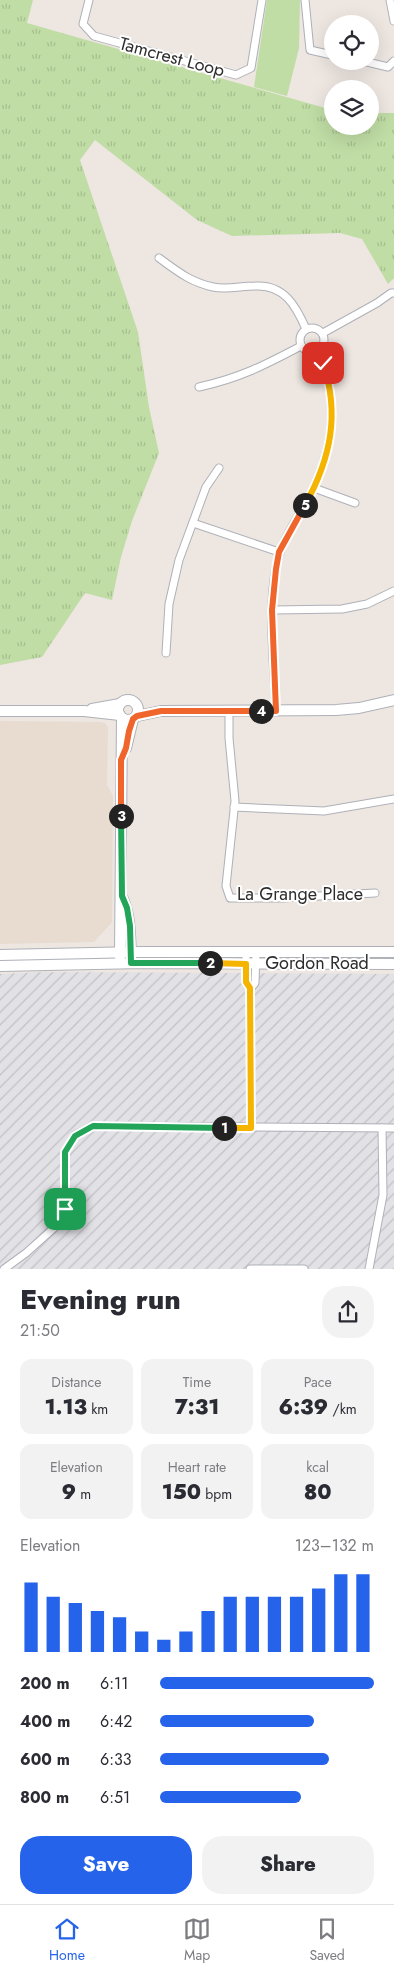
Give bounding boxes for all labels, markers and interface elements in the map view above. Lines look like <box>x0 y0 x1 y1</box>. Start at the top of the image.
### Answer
map controls <box>324 15 379 135</box>
button: locate <box>324 15 379 70</box>
street label: Tamcrest Loop <box>116 30 228 84</box>
button: layers <box>324 80 379 135</box>
pin <box>302 342 344 384</box>
icon: check <box>309 349 337 377</box>
pin: 5 <box>292 492 318 518</box>
text: 5 <box>301 495 310 515</box>
pin: 4 <box>248 698 274 724</box>
text: 4 <box>257 701 266 721</box>
pin: 3 <box>108 804 134 828</box>
text: 3 <box>117 806 126 826</box>
street label: La Grange Place <box>237 881 363 907</box>
pin: 2 <box>198 950 222 976</box>
street label: Gordon Road <box>265 950 369 976</box>
text: 2 <box>206 953 215 973</box>
pin: 1 <box>212 1116 236 1140</box>
text: 1 <box>221 1118 228 1138</box>
pin <box>44 1188 86 1230</box>
icon: arrive <box>51 1195 79 1223</box>
text: Evening run <box>20 1279 181 1320</box>
button: share <box>322 1286 374 1338</box>
text: 21:50 <box>20 1319 60 1342</box>
text: Distance <box>51 1372 101 1392</box>
text: Time <box>183 1372 211 1392</box>
text: Pace <box>304 1372 332 1392</box>
text: 1.13 <box>44 1392 87 1422</box>
text: 7:31 <box>175 1392 219 1422</box>
text: 6:39 <box>279 1392 328 1422</box>
text: km <box>87 1399 108 1419</box>
text: /km <box>328 1399 357 1419</box>
text: Elevation <box>50 1457 103 1477</box>
text: Heart rate <box>168 1457 226 1477</box>
text: kcal <box>306 1457 329 1477</box>
text: 9 <box>61 1477 76 1507</box>
text: 150 <box>162 1477 201 1507</box>
text: 80 <box>304 1477 332 1507</box>
text: m <box>76 1484 91 1504</box>
text: bpm <box>201 1484 232 1504</box>
text: Elevation <box>20 1534 80 1557</box>
text: 123–132 m <box>295 1534 374 1557</box>
text: 200 m <box>20 1672 70 1695</box>
text: 6:11 <box>100 1672 128 1695</box>
text: 400 m <box>20 1710 70 1733</box>
text: 6:42 <box>100 1710 132 1733</box>
text: 600 m <box>20 1748 70 1771</box>
text: 6:33 <box>100 1748 132 1771</box>
text: 800 m <box>20 1786 69 1809</box>
text: 6:51 <box>100 1786 130 1809</box>
button: Save <box>20 1836 192 1894</box>
button: Share <box>202 1836 374 1894</box>
tab: Home <box>49 1915 85 1965</box>
tab: Map <box>183 1915 211 1965</box>
tab: Saved <box>309 1915 345 1965</box>

